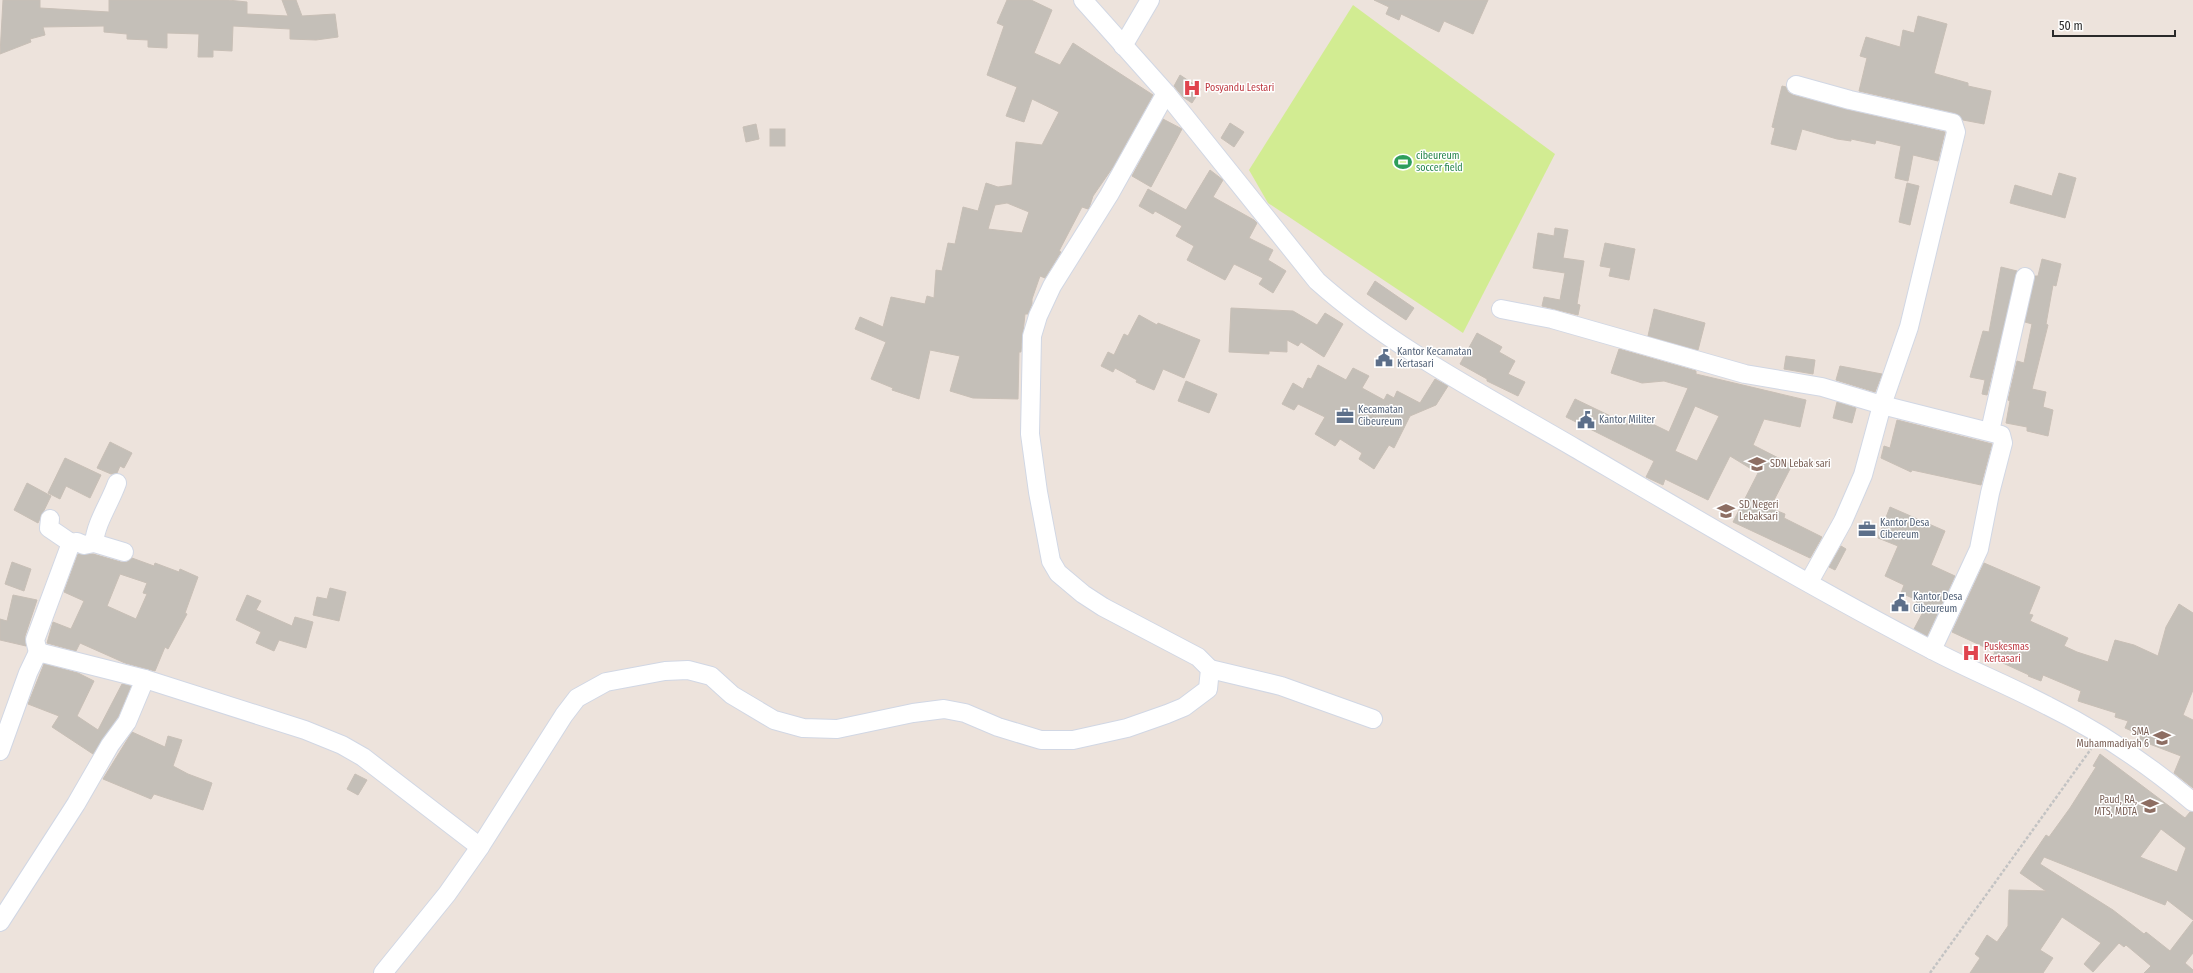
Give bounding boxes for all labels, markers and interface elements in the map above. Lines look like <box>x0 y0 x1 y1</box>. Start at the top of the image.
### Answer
scale bar <box>2053 12 2175 38</box>
text: 50 m <box>2059 19 2083 33</box>
hospital icon: Posyandu Lestari <box>1182 78 1202 98</box>
place label: Posyandu Lestari <box>1205 82 1274 94</box>
place label: cibeureum soccer field <box>1416 150 1463 174</box>
sports icon: cibeureum soccer field <box>1393 152 1413 172</box>
place label: Kantor Kecamatan Kertasari <box>1397 346 1472 370</box>
public building icon: Kantor Kecamatan Kertasari <box>1374 348 1394 368</box>
place label: Kecamatan Cibeureum <box>1358 404 1403 428</box>
office icon: Kecamatan Cibeureum <box>1335 406 1355 426</box>
public building icon: Kantor Militer <box>1576 410 1596 430</box>
place label: Kantor Militer <box>1599 414 1655 426</box>
school or university icon: SDN Lebak sari <box>1747 454 1767 474</box>
place label: SDN Lebak sari <box>1770 458 1831 470</box>
place label: SD Negeri Lebaksari <box>1739 499 1779 523</box>
school or university icon: SD Negeri Lebaksari <box>1716 501 1736 521</box>
place label: Kantor Desa Cibereum <box>1880 517 1930 541</box>
office icon: Kantor Desa Cibereum <box>1857 519 1877 539</box>
place label: Kantor Desa Cibeureum <box>1913 591 1963 615</box>
public building icon: Kantor Desa Cibeureum <box>1890 593 1910 613</box>
place label: Puskesmas Kertasari <box>1984 641 2029 665</box>
hospital icon: Puskesmas Kertasari <box>1961 643 1981 663</box>
place label: SMA Muhammadiyah 6 <box>2077 726 2150 750</box>
school or university icon: SMA Muhammadiyah 6 <box>2152 728 2172 748</box>
place label: Paud, RA, MTS, MDTA <box>2094 794 2138 818</box>
school or university icon: Paud, RA, MTS, MDTA <box>2140 796 2160 816</box>

